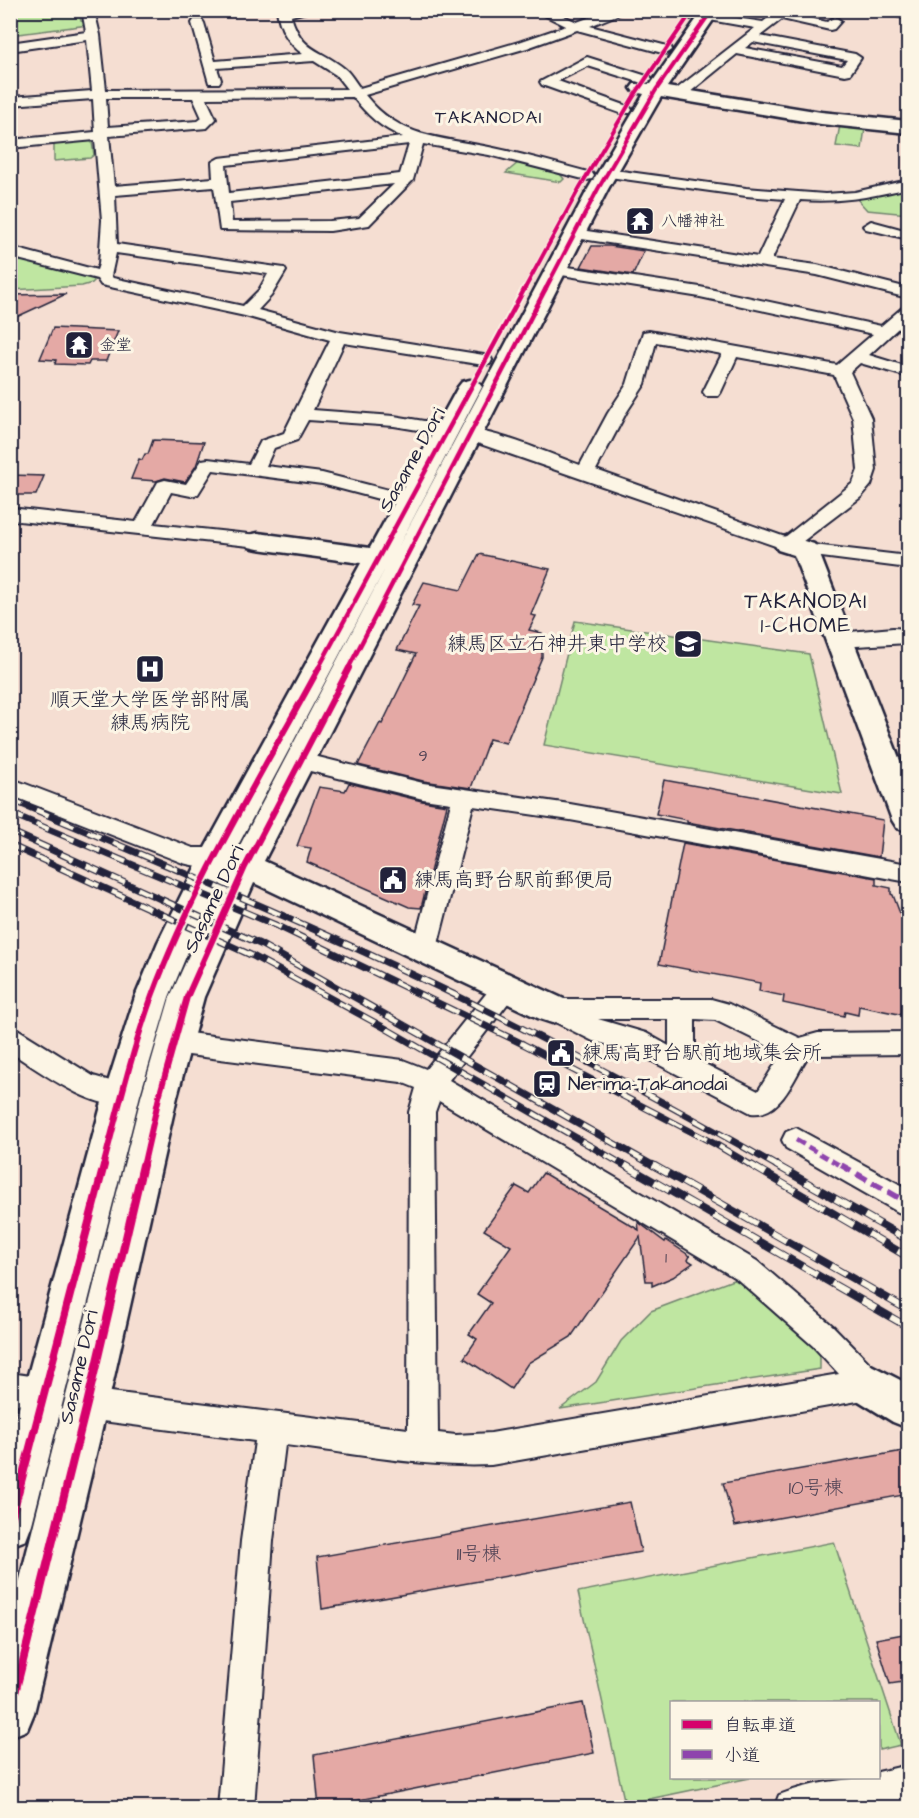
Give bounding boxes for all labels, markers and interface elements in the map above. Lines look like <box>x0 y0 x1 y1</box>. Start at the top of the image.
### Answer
district label: TAKANODAI <box>435 105 543 130</box>
temple icon: 八幡神社 <box>624 205 656 237</box>
place label: 八幡神社 <box>661 210 725 232</box>
temple icon: 金堂 <box>63 329 95 361</box>
place label: 金堂 <box>100 334 132 356</box>
street label: Sasame Dori <box>372 403 452 517</box>
district label: TAKANODAI 1-CHOME <box>744 587 868 640</box>
school or university icon: 練馬区立石神井東中学校 <box>672 628 704 660</box>
place label: 練馬区立石神井東中学校 <box>447 630 667 658</box>
hospital icon: 順天堂大学医学部附属 練馬病院 <box>134 653 166 685</box>
place label: 順天堂大学医学部附属 練馬病院 <box>50 686 250 737</box>
house number: 9 <box>418 745 428 767</box>
street label: Sasame Dori <box>177 841 251 957</box>
public building icon: 練馬高野台駅前郵便局 <box>377 864 409 896</box>
place label: 練馬高野台駅前郵便局 <box>414 866 614 894</box>
public building icon: 練馬高野台駅前地域集会所 <box>545 1037 577 1069</box>
place label: 練馬高野台駅前地域集会所 <box>582 1039 822 1067</box>
station icon: Nerima-Takanodai <box>531 1068 563 1100</box>
place label: Nerima-Takanodai <box>568 1070 727 1098</box>
house number: 1 <box>665 1247 667 1269</box>
street label: Sasame Dori <box>52 1307 106 1427</box>
house number: 10号棟 <box>788 1474 844 1502</box>
house number: 11号棟 <box>456 1540 502 1568</box>
legend <box>670 1701 880 1779</box>
text: 自転車道 <box>724 1713 796 1738</box>
text: 小道 <box>724 1743 760 1768</box>

